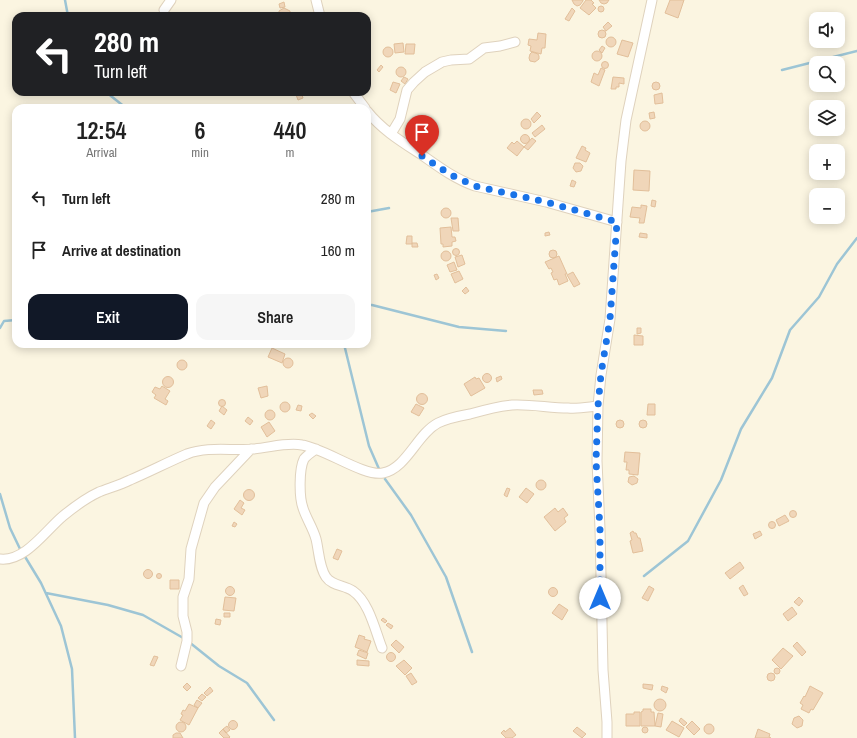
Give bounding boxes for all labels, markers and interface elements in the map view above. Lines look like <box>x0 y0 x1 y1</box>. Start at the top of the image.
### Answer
map controls <box>809 12 845 224</box>
button: sound <box>809 12 845 48</box>
text: 280 m <box>94 23 159 61</box>
icon: left <box>28 28 80 80</box>
button: search <box>809 56 845 92</box>
text: Turn left <box>94 59 147 84</box>
button: layers <box>809 100 845 136</box>
text: 12:54 <box>77 114 127 146</box>
text: 6 <box>195 114 206 146</box>
text: 440 <box>274 114 306 146</box>
pin <box>405 115 439 156</box>
icon: arrive <box>411 121 433 143</box>
text: Arrival <box>86 144 117 161</box>
text: min <box>191 144 209 161</box>
text: m <box>286 144 294 161</box>
button: + <box>809 144 845 180</box>
icon: left <box>28 187 50 209</box>
text: Turn left <box>62 188 110 209</box>
text: 280 m <box>321 188 355 209</box>
button: − <box>809 188 845 224</box>
icon: arrive <box>28 239 50 261</box>
text: Arrive at destination <box>62 240 181 261</box>
text: 160 m <box>321 240 355 261</box>
button: Exit <box>28 294 188 340</box>
button: Share <box>196 294 355 340</box>
position arrow <box>579 577 621 619</box>

